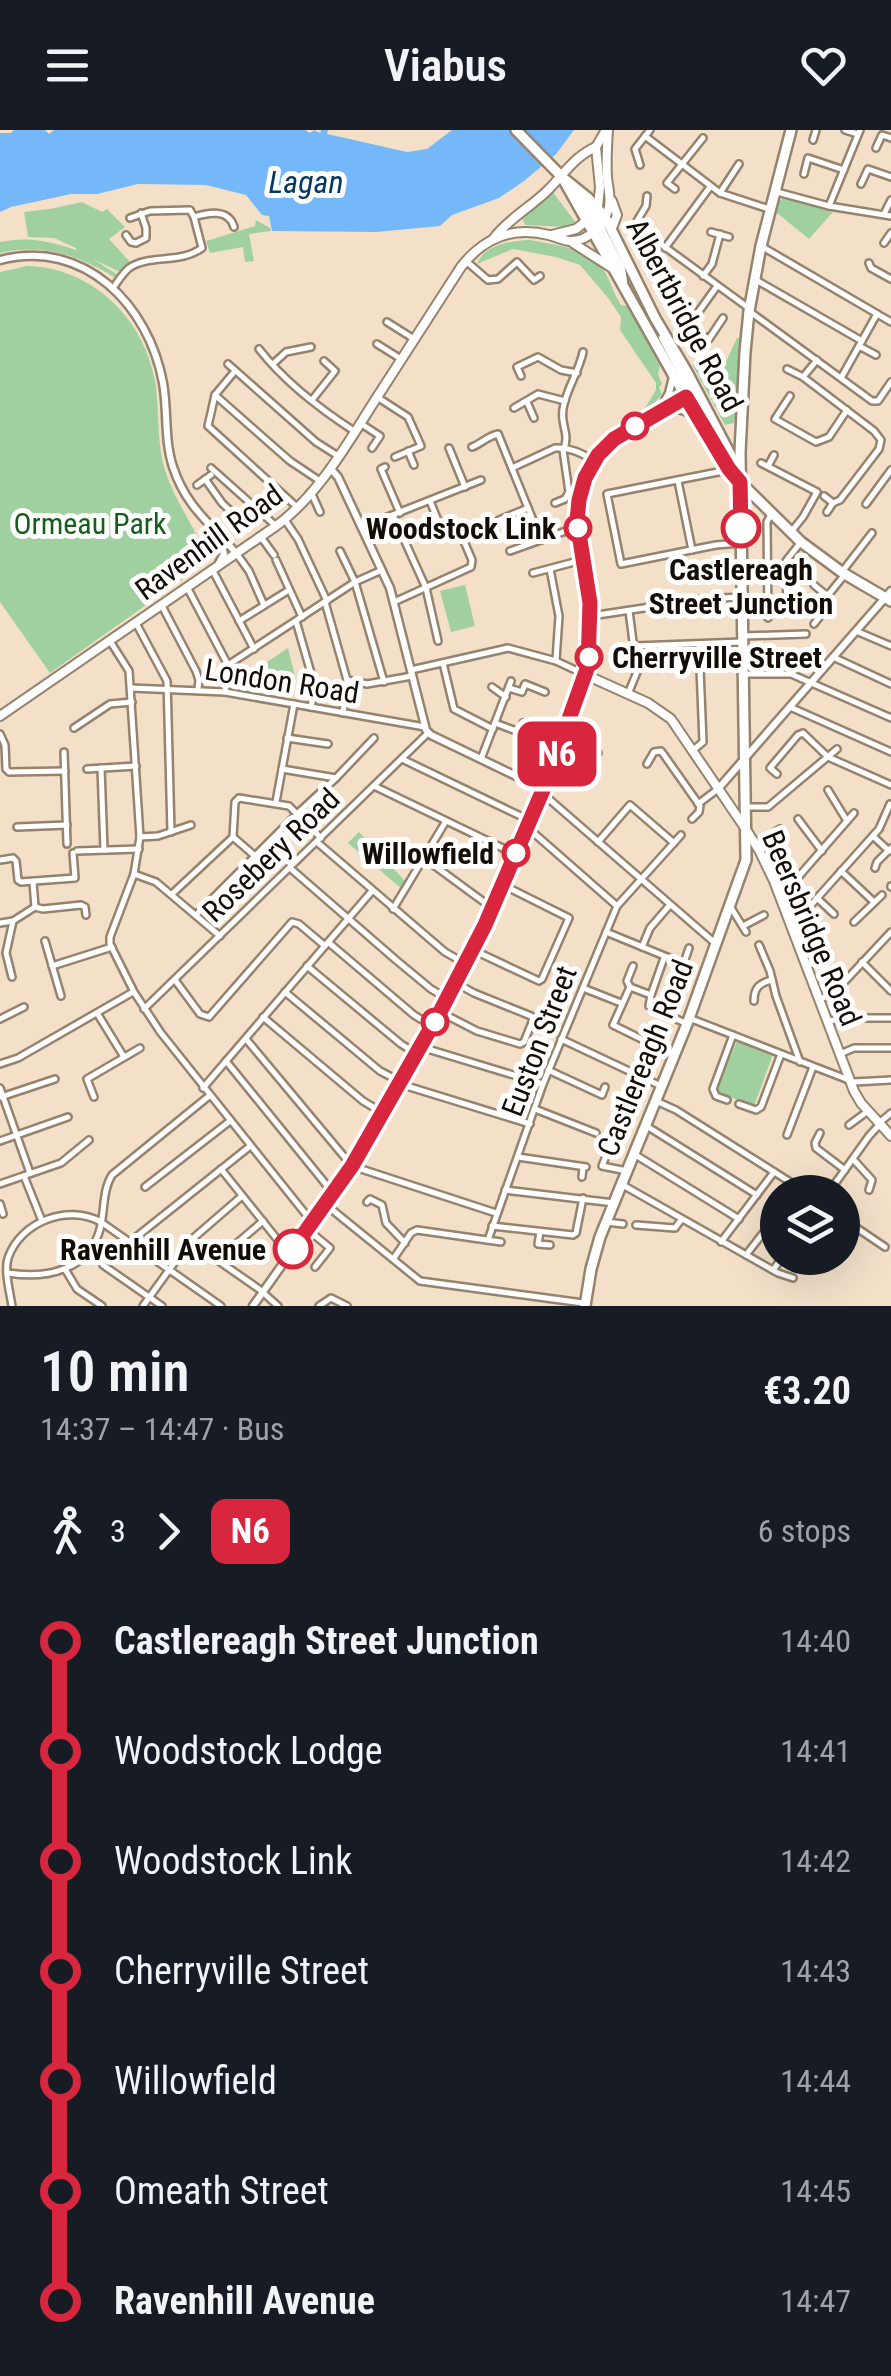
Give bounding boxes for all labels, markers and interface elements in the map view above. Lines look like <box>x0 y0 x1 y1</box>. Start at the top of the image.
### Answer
icon: menu <box>40 38 95 93</box>
icon: heart <box>796 38 851 93</box>
text: Viabus <box>384 39 507 92</box>
water label: Lagan <box>269 163 343 201</box>
street label: Albertbridge Road <box>619 213 751 417</box>
unlabelled marker <box>622 413 648 439</box>
street label: Ravenhill Road <box>128 477 290 607</box>
park label: Ormeau Park <box>13 506 167 541</box>
marker: Castlereagh Street Junction <box>722 509 760 547</box>
place label: Woodstock Link <box>366 511 557 546</box>
marker: Woodstock Link <box>565 515 591 541</box>
place label: Castlereagh Street Junction <box>649 552 833 621</box>
place label: Cherryville Street <box>612 640 822 675</box>
marker: Cherryville Street <box>576 644 602 670</box>
street label: London Road <box>202 652 362 710</box>
line badge: N6 <box>512 722 602 786</box>
text: N6 <box>537 734 577 775</box>
street label: Rosebery Road <box>195 781 347 929</box>
street label: Beersbridge Road <box>755 825 869 1031</box>
place label: Willowfield <box>362 836 494 871</box>
marker: Willowfield <box>503 840 529 866</box>
street label: Castlereagh Road <box>590 955 700 1161</box>
street label: Euston Street <box>494 961 584 1121</box>
unlabelled marker <box>422 1009 448 1035</box>
map controls <box>760 1175 860 1275</box>
button: layers <box>760 1175 860 1275</box>
marker: Ravenhill Avenue <box>274 1230 312 1268</box>
place label: Ravenhill Avenue <box>60 1232 266 1267</box>
text: 10 min <box>40 1340 189 1404</box>
text: €3.20 <box>763 1369 851 1413</box>
text: 14:37 – 14:47 · Bus <box>40 1410 284 1448</box>
icon: walk <box>40 1504 95 1559</box>
icon: forward <box>141 1504 196 1559</box>
text: N6 <box>231 1511 270 1552</box>
text: 3 <box>110 1512 126 1550</box>
text: 6 stops <box>758 1512 851 1550</box>
text: Castlereagh Street Junction <box>114 1619 539 1663</box>
text: 14:40 <box>780 1622 851 1660</box>
text: Woodstock Lodge <box>114 1729 383 1773</box>
text: 14:41 <box>780 1732 851 1770</box>
text: Woodstock Link <box>114 1839 352 1883</box>
text: 14:42 <box>780 1842 851 1880</box>
text: Cherryville Street <box>114 1949 369 1993</box>
text: 14:43 <box>780 1952 851 1990</box>
text: Willowfield <box>114 2059 277 2103</box>
text: 14:44 <box>780 2062 851 2100</box>
text: Omeath Street <box>114 2169 329 2213</box>
text: 14:45 <box>780 2172 851 2210</box>
text: Ravenhill Avenue <box>114 2279 375 2323</box>
text: 14:47 <box>780 2282 851 2320</box>

